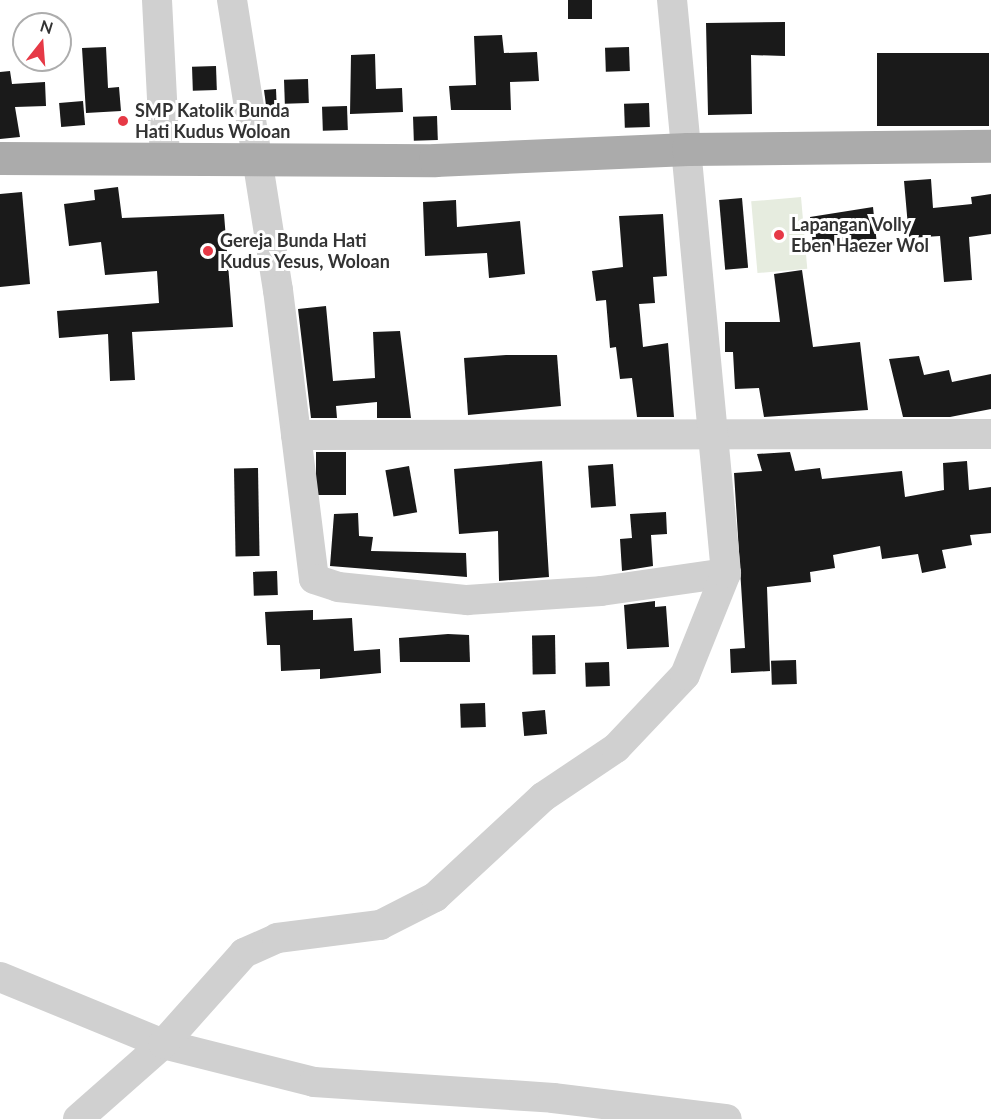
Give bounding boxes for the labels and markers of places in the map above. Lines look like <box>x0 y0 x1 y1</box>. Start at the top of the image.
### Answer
place label: SMP Katolik Bunda Hati Kudus Woloan <box>135 100 291 142</box>
marker: SMP Katolik Bunda Hati Kudus Woloan <box>116 114 130 128</box>
place label: Lapangan Volly Eben Haezer Wol <box>791 214 929 256</box>
marker: Lapangan Volly Eben Haezer Wol <box>772 228 786 242</box>
place label: Gereja Bunda Hati Kudus Yesus, Woloan <box>220 230 391 272</box>
marker: Gereja Bunda Hati Kudus Yesus, Woloan <box>201 244 215 258</box>

